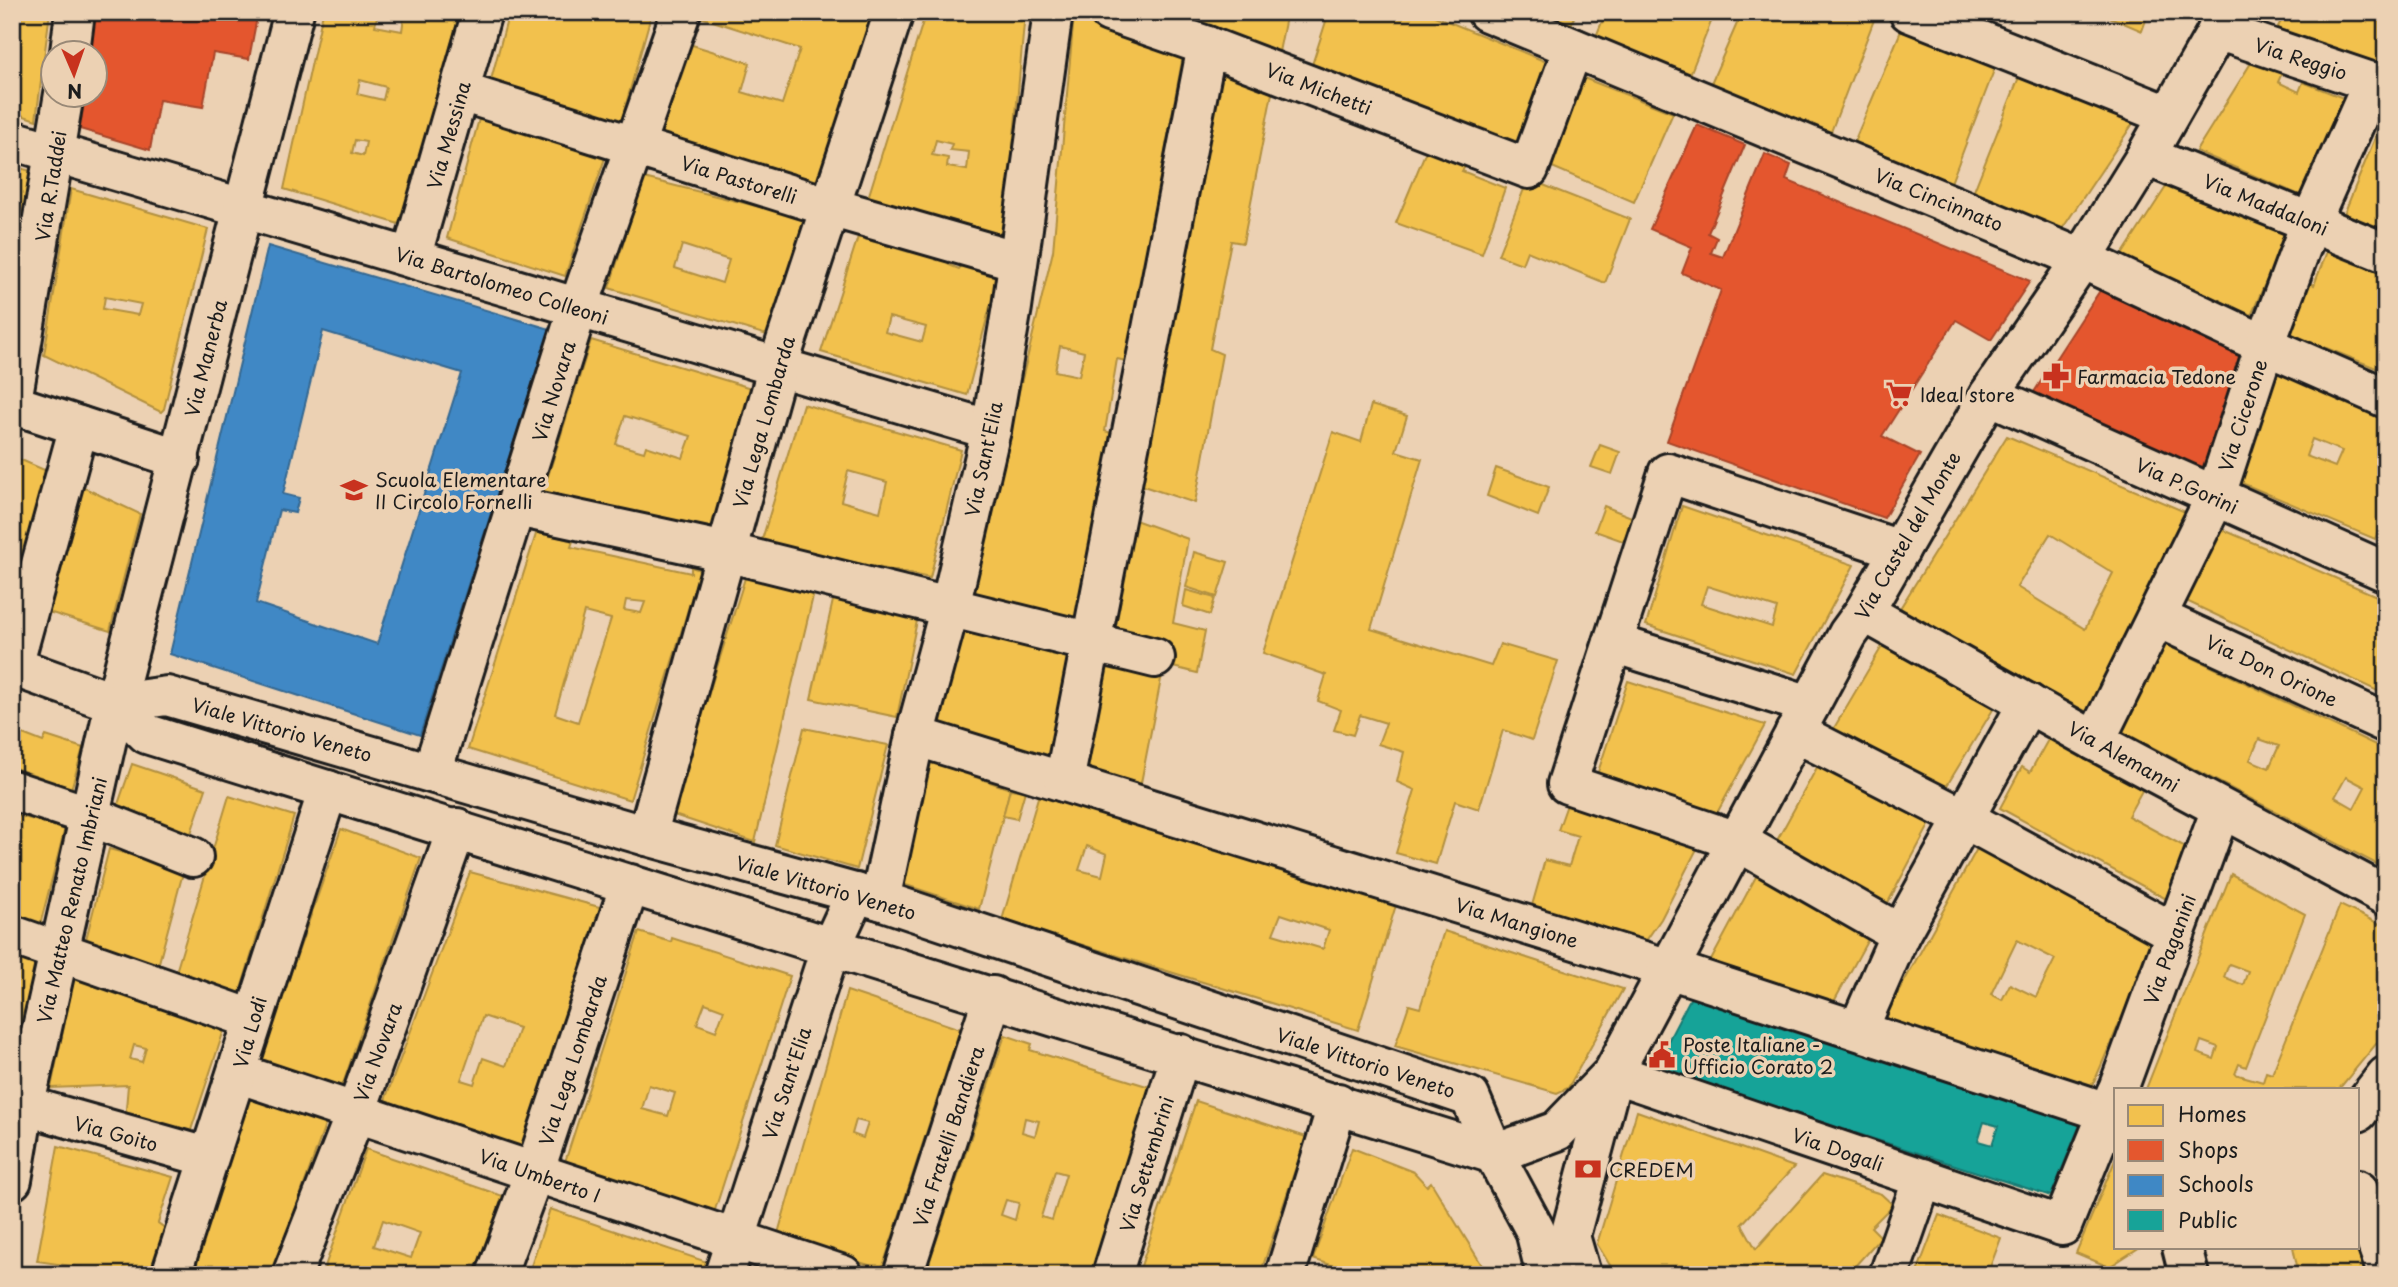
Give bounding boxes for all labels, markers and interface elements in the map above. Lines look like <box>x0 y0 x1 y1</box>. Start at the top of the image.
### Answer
street label: Via Reggio <box>2251 30 2351 86</box>
north arrow <box>38 38 108 108</box>
street label: Via Michetti <box>1262 55 1376 121</box>
street label: Via Messina <box>419 77 477 192</box>
text: N <box>67 78 83 106</box>
street label: Via R.Taddei <box>27 129 73 243</box>
street label: Via Pastorelli <box>677 148 801 210</box>
street label: Via Cincinnato <box>1871 160 2007 238</box>
street label: Via Maddaloni <box>2199 166 2333 242</box>
street label: Via Bartolomeo Colleoni <box>392 239 612 331</box>
street label: Via Manerba <box>177 296 233 420</box>
street label: Via Lega Lombarda <box>725 332 801 511</box>
street label: Via Novara <box>524 337 582 445</box>
street label: Via Cicerone <box>2211 355 2273 475</box>
pharmacy icon: Farmacia Tedone <box>2041 361 2071 391</box>
place label: Farmacia Tedone <box>2077 362 2236 390</box>
supermarket icon: Ideal store <box>1884 379 1914 409</box>
place label: Ideal store <box>1920 380 2015 408</box>
street label: Via Sant'Elia <box>957 398 1009 519</box>
street label: Via Castel del Monte <box>1847 445 1967 625</box>
street label: Via P.Gorini <box>2131 450 2243 520</box>
place label: Scuola Elementare II Circolo Fornelli <box>375 465 546 515</box>
school or university icon: Scuola Elementare II Circolo Fornelli <box>339 475 369 505</box>
street label: Via Don Orione <box>2201 627 2343 713</box>
street label: Viale Vittorio Veneto <box>188 690 376 768</box>
street label: Via Alemanni <box>2063 714 2185 798</box>
street label: Via Matteo Renato Imbriani <box>29 774 113 1026</box>
street label: Viale Vittorio Veneto <box>732 848 920 926</box>
street label: Via Mangione <box>1452 890 1582 954</box>
street label: Via Paganini <box>2136 890 2202 1008</box>
street label: Via Lega Lombarda <box>531 971 613 1149</box>
street label: Via Lodi <box>225 993 273 1071</box>
street label: Via Novara <box>346 998 408 1106</box>
street label: Viale Vittorio Veneto <box>1273 1020 1459 1104</box>
street label: Via Sant'Elia <box>755 1023 818 1143</box>
place label: Poste Italiane - Ufficio Corato 2 <box>1683 1030 1833 1080</box>
public building icon: Poste Italiane - Ufficio Corato 2 <box>1647 1040 1677 1070</box>
street label: Via Fratelli Bandiera <box>905 1041 991 1230</box>
legend <box>2114 1088 2360 1248</box>
street label: Via Settembrini <box>1112 1093 1180 1235</box>
text: Homes <box>2178 1097 2246 1129</box>
street label: Via Goito <box>71 1108 161 1158</box>
street label: Via Dogali <box>1788 1120 1888 1178</box>
text: Shops <box>2178 1133 2238 1165</box>
street label: Via Umberto I <box>475 1141 605 1209</box>
bank icon: CREDEM <box>1573 1154 1603 1184</box>
place label: CREDEM <box>1609 1155 1694 1183</box>
text: Schools <box>2178 1167 2254 1199</box>
text: Public <box>2178 1203 2238 1235</box>

